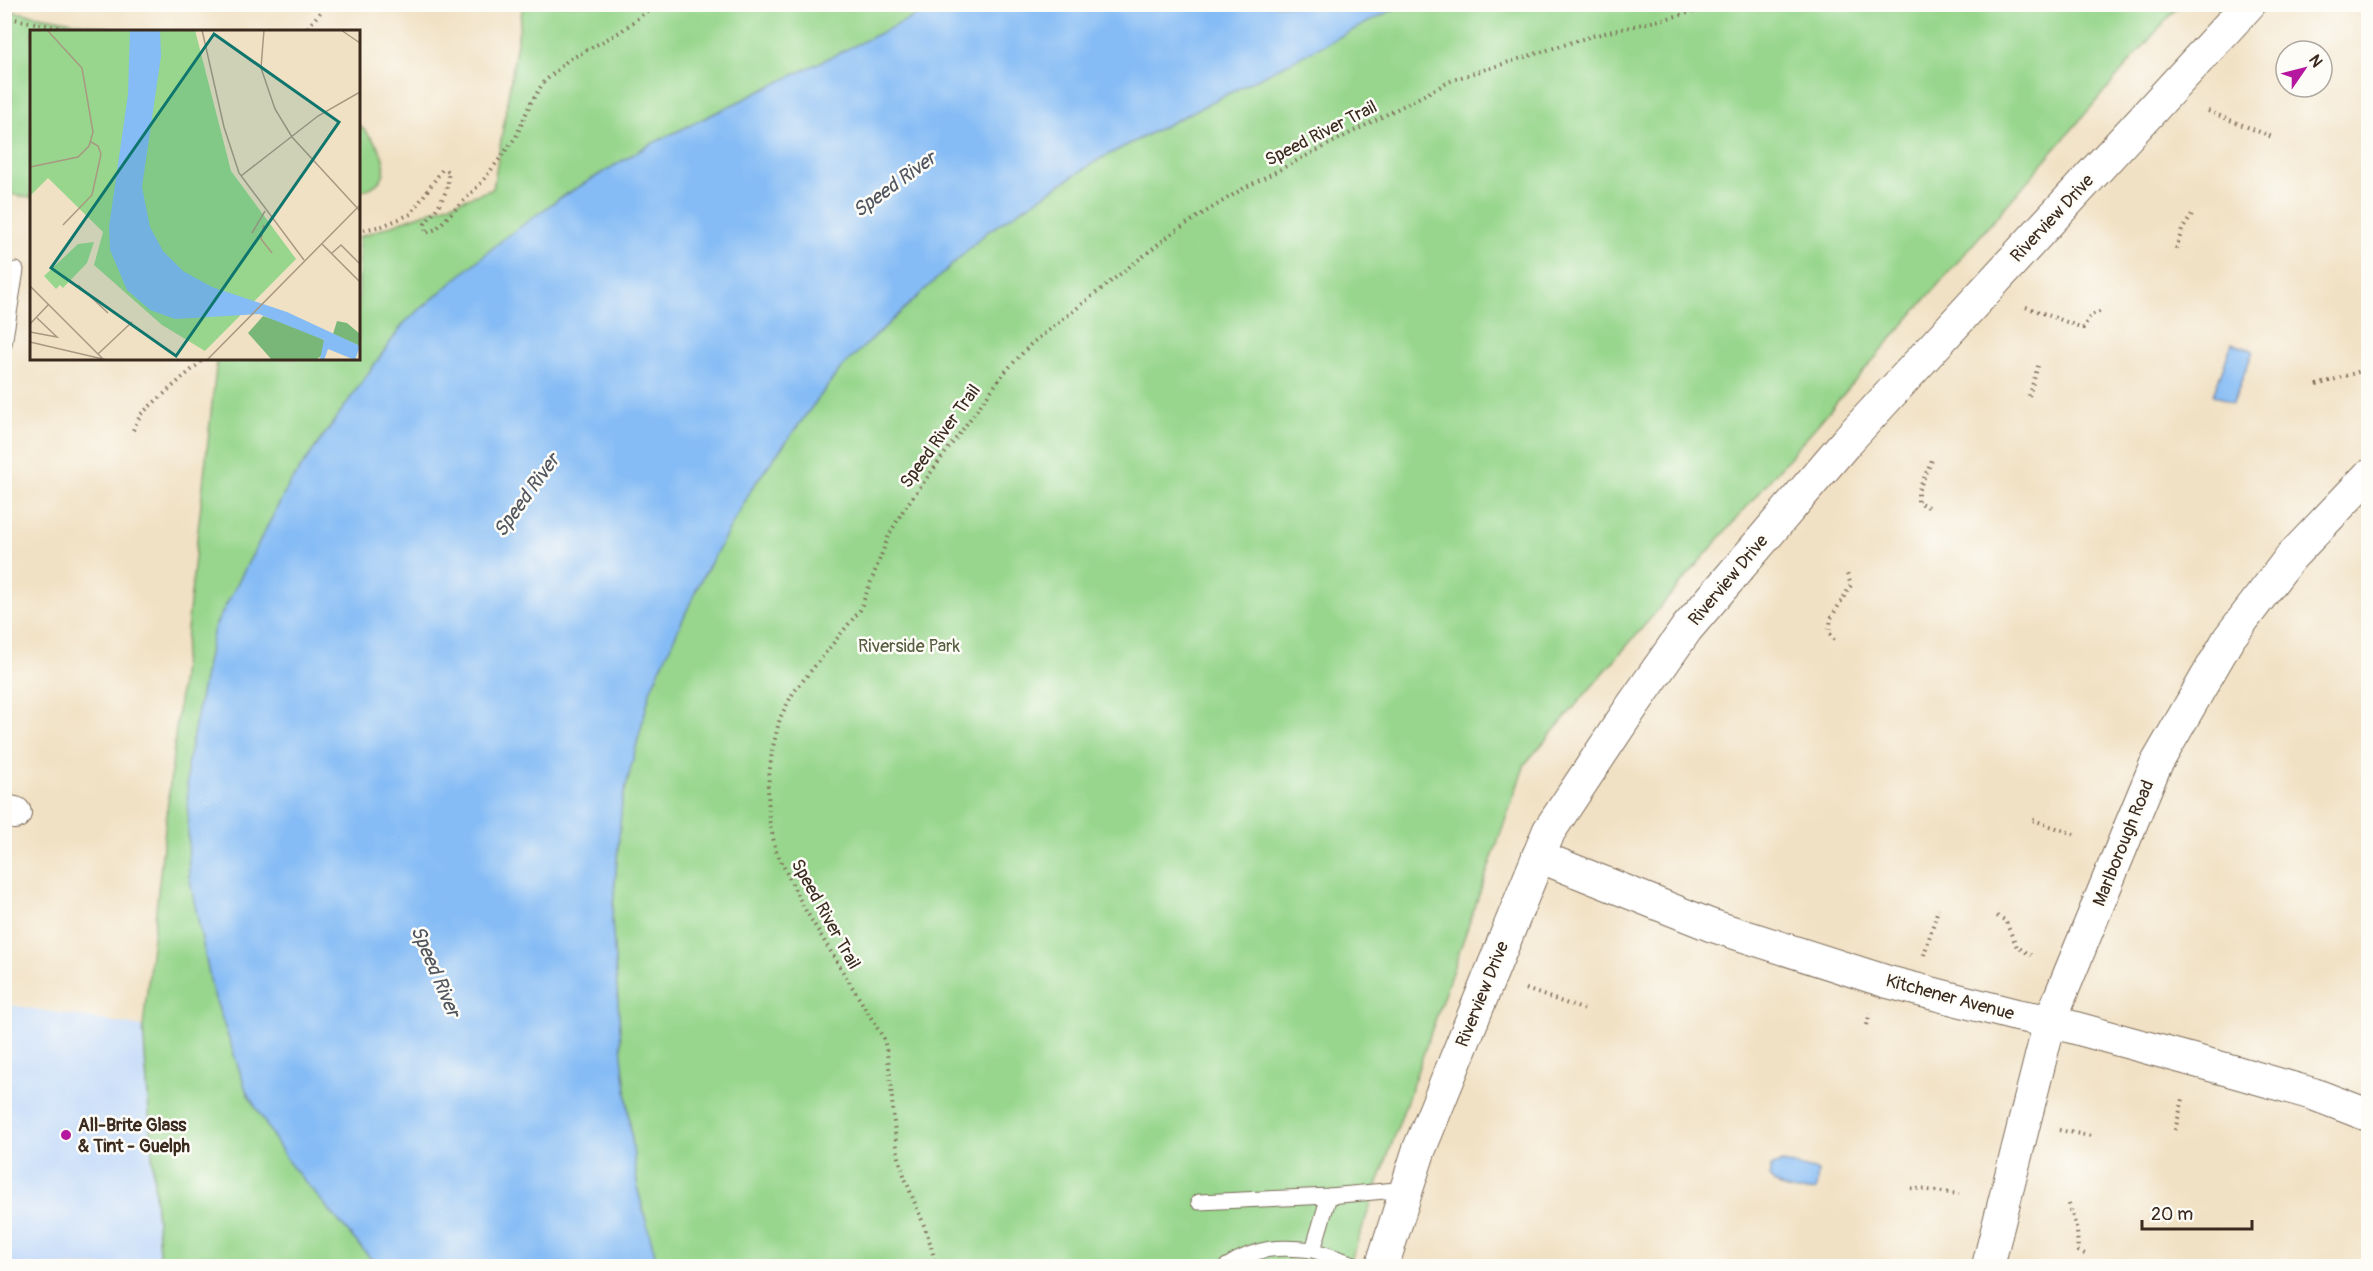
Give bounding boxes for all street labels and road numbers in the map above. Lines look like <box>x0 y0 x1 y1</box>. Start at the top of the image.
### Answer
street label: Speed River Trail <box>1261 95 1381 172</box>
street label: Riverview Drive <box>2006 169 2099 267</box>
street label: Speed River Trail <box>895 380 986 493</box>
street label: Riverview Drive <box>1684 530 1773 631</box>
street label: Marlborough Road <box>2088 777 2159 910</box>
street label: Speed River Trail <box>786 855 865 973</box>
street label: Riverview Drive <box>1451 938 1514 1051</box>
street label: Kitchener Avenue <box>1883 969 2017 1026</box>

